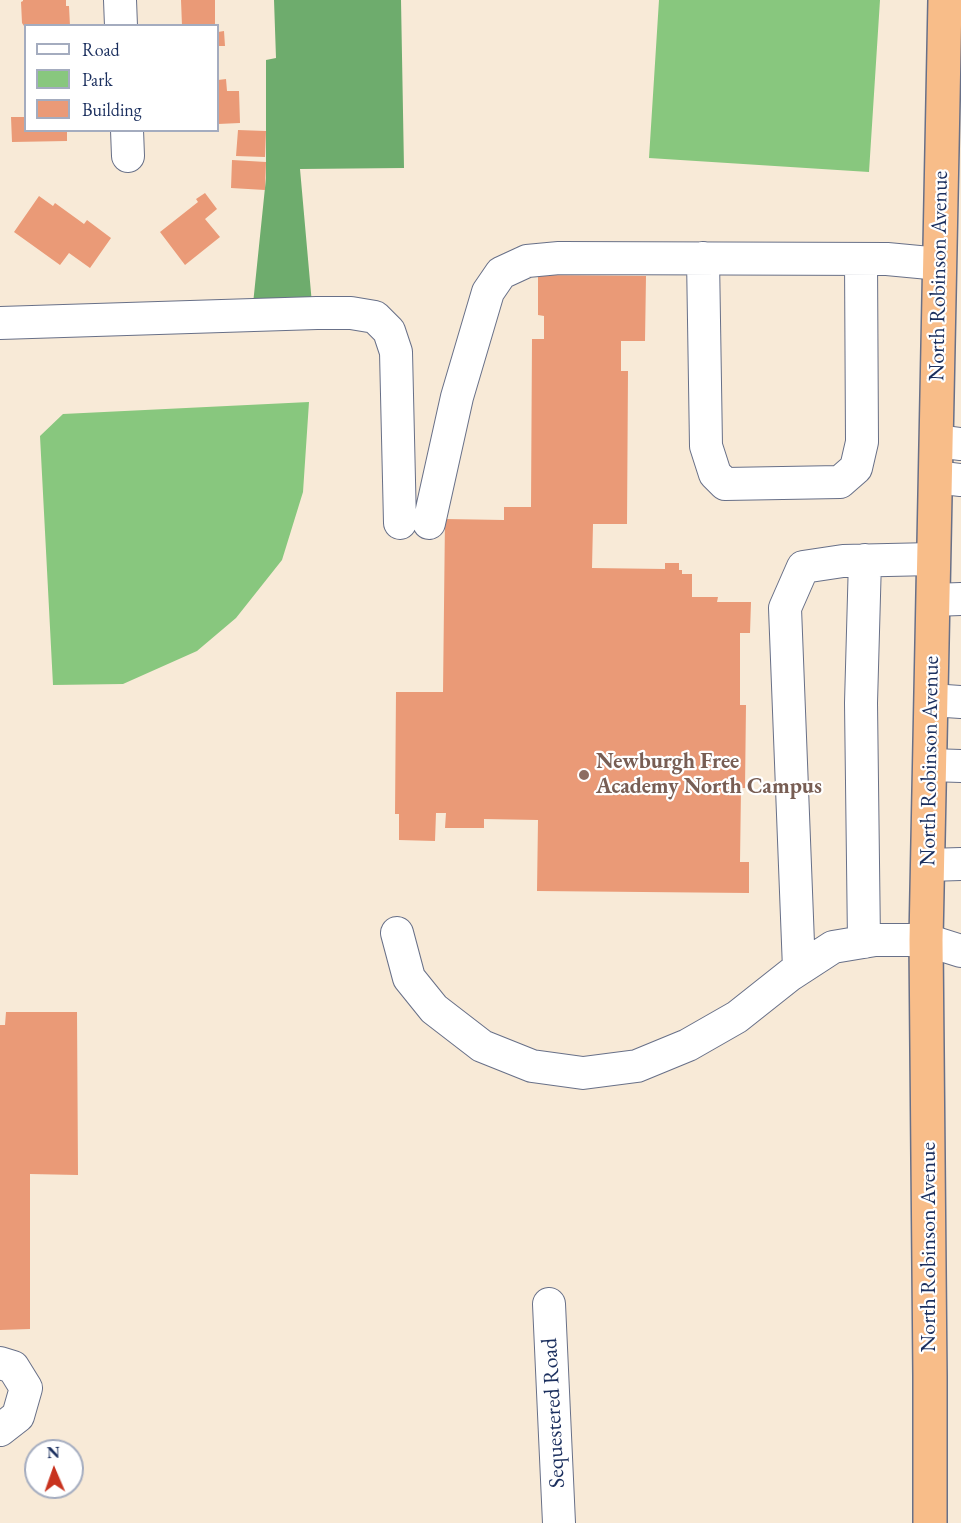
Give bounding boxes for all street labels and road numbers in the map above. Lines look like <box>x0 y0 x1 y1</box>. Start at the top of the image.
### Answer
street label: North Robinson Avenue <box>924 171 954 381</box>
street label: North Robinson Avenue <box>915 656 945 866</box>
street label: North Robinson Avenue <box>916 1142 942 1352</box>
street label: Sequestered Road <box>537 1337 571 1489</box>

